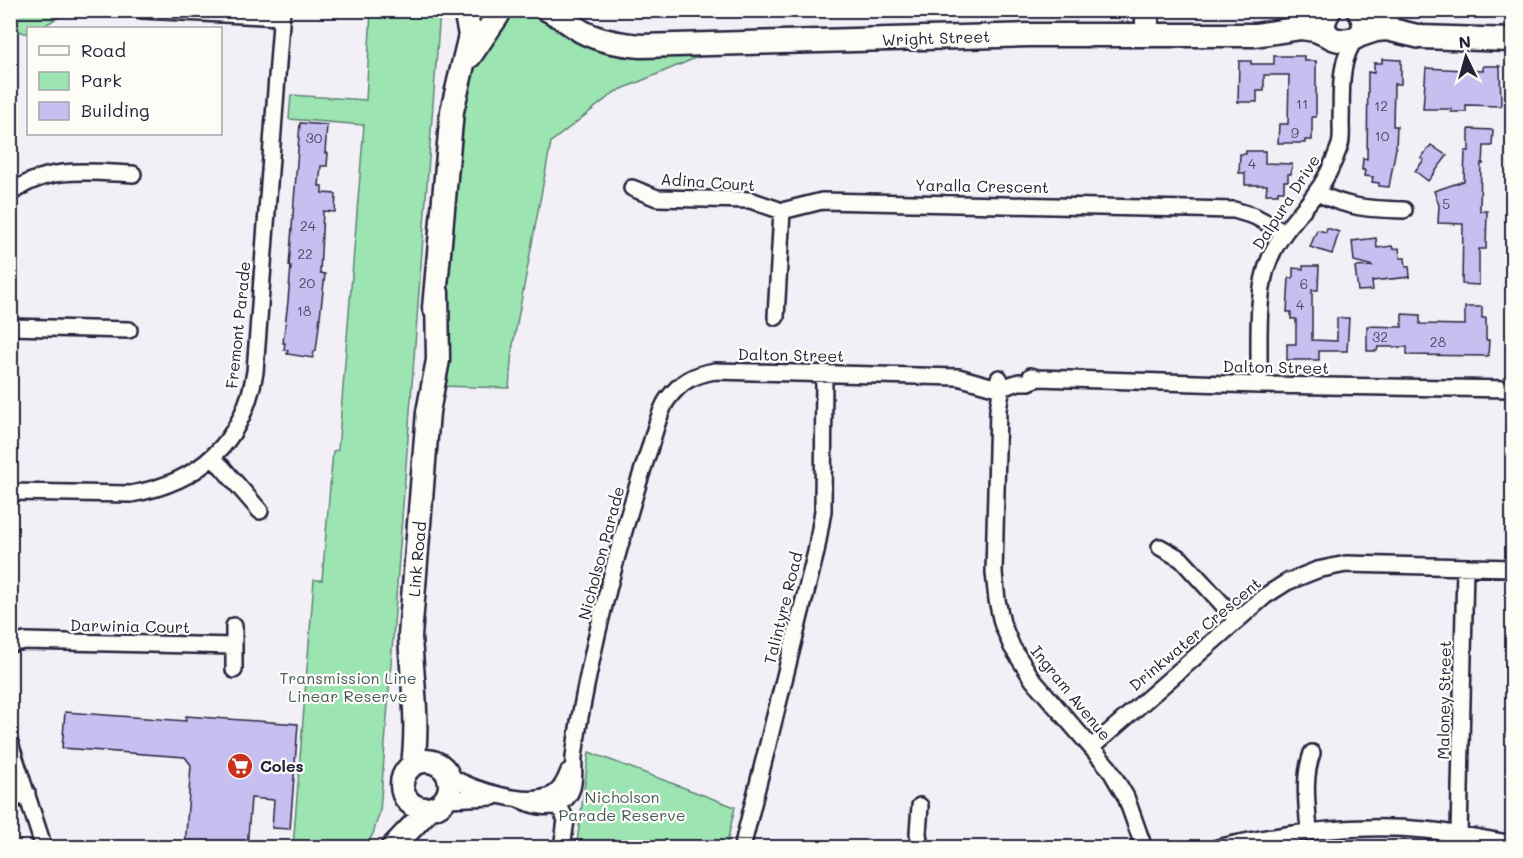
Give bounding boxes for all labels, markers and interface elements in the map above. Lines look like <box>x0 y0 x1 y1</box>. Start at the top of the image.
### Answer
street label: Wright Street <box>881 25 991 50</box>
legend <box>27 27 222 135</box>
north arrow <box>1436 27 1496 87</box>
text: N <box>1458 31 1472 53</box>
text: Road <box>81 38 126 62</box>
text: Park <box>81 68 122 92</box>
house number: 11 <box>1296 94 1308 113</box>
house number: 12 <box>1374 96 1388 115</box>
text: Building <box>81 98 149 122</box>
house number: 9 <box>1291 123 1299 142</box>
house number: 10 <box>1375 126 1390 145</box>
house number: 30 <box>306 128 323 147</box>
street label: Dalpura Drive <box>1247 150 1324 253</box>
house number: 4 <box>1248 154 1257 173</box>
street label: Adina Court <box>660 168 756 195</box>
street label: Yaralla Crescent <box>915 174 1049 197</box>
house number: 5 <box>1442 194 1450 213</box>
house number: 24 <box>300 216 317 235</box>
house number: 22 <box>297 244 313 263</box>
street label: Fremont Parade <box>220 260 255 390</box>
house number: 20 <box>299 273 316 292</box>
house number: 6 <box>1300 274 1308 293</box>
house number: 4 <box>1296 295 1305 314</box>
house number: 18 <box>297 301 311 320</box>
house number: 32 <box>1372 327 1388 346</box>
house number: 28 <box>1430 332 1446 351</box>
street label: Dalton Street <box>738 343 844 366</box>
street label: Dalton Street <box>1223 355 1329 378</box>
street label: Nicholson Parade <box>573 484 628 622</box>
street label: Link Road <box>403 520 430 598</box>
street label: Talintyre Road <box>758 550 807 666</box>
street label: Drinkwater Crescent <box>1124 572 1265 695</box>
street label: Darwinia Court <box>70 614 190 637</box>
street label: Maloney Street <box>1432 640 1455 760</box>
street label: Ingram Avenue <box>1027 641 1116 745</box>
park label: Transmission Line Linear Reserve <box>279 667 417 706</box>
supermarket icon: Coles <box>225 751 255 781</box>
place label: Coles <box>260 755 304 776</box>
park label: Nicholson Parade Reserve <box>558 786 686 825</box>

